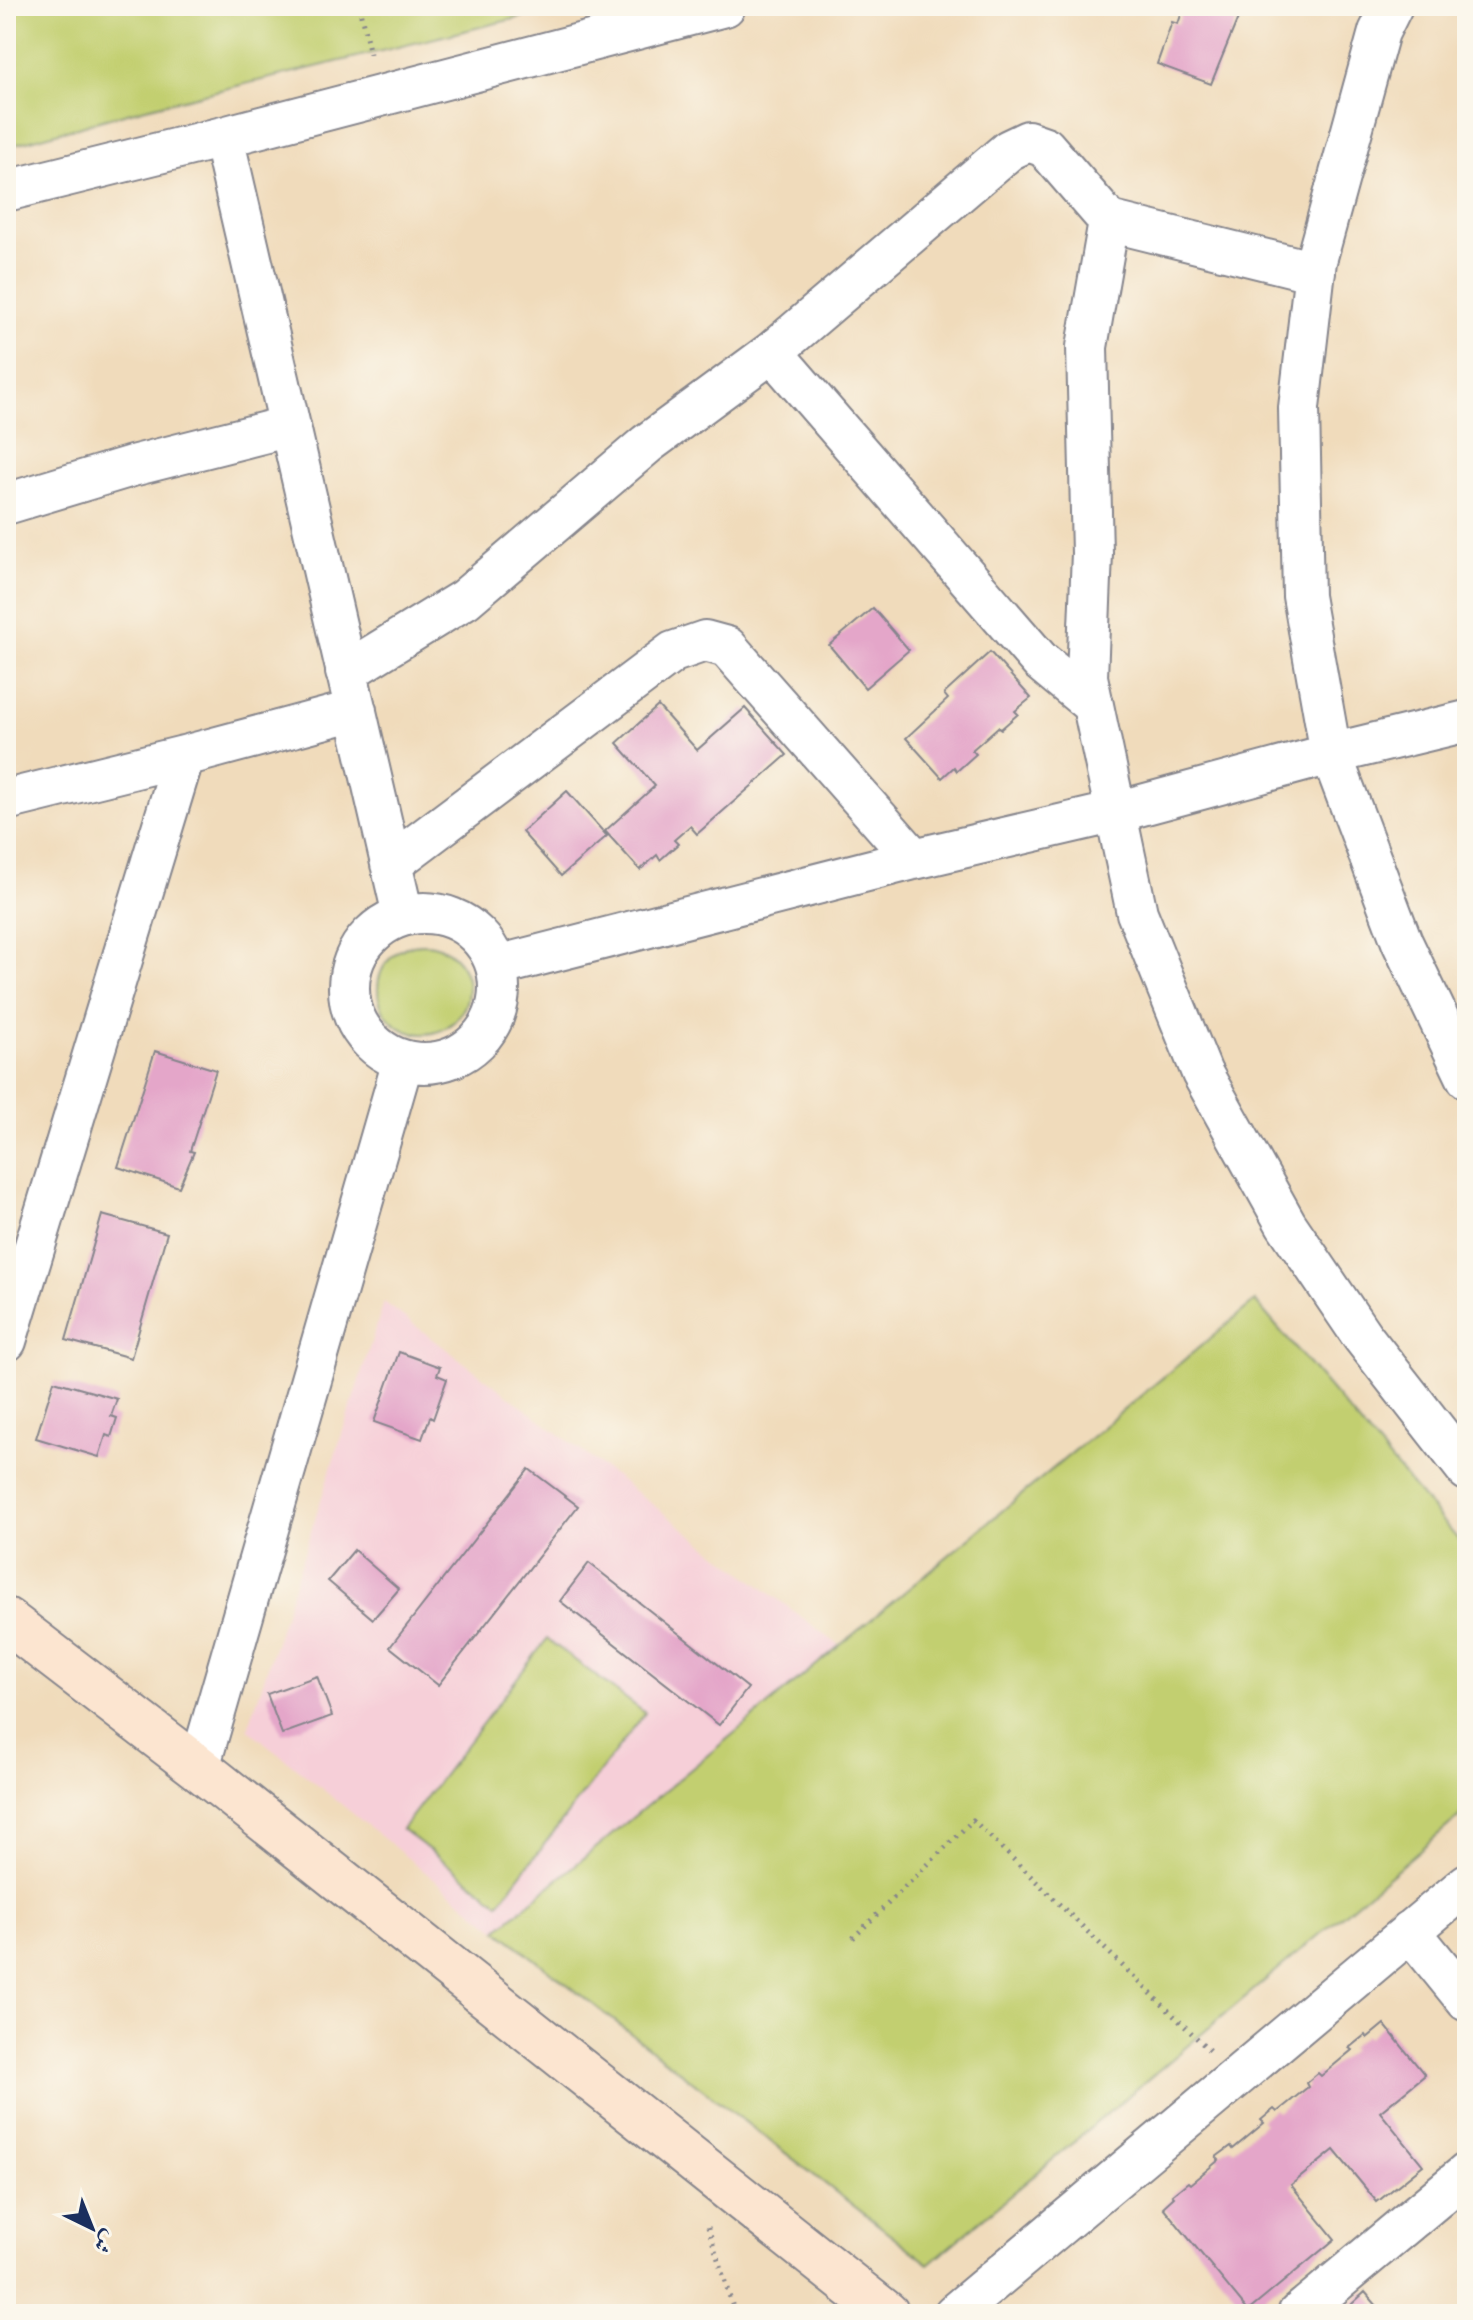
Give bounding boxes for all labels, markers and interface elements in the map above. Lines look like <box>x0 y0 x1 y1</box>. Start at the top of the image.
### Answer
north arrow <box>52 2188 132 2268</box>
text: ش <box>89 2226 120 2257</box>

